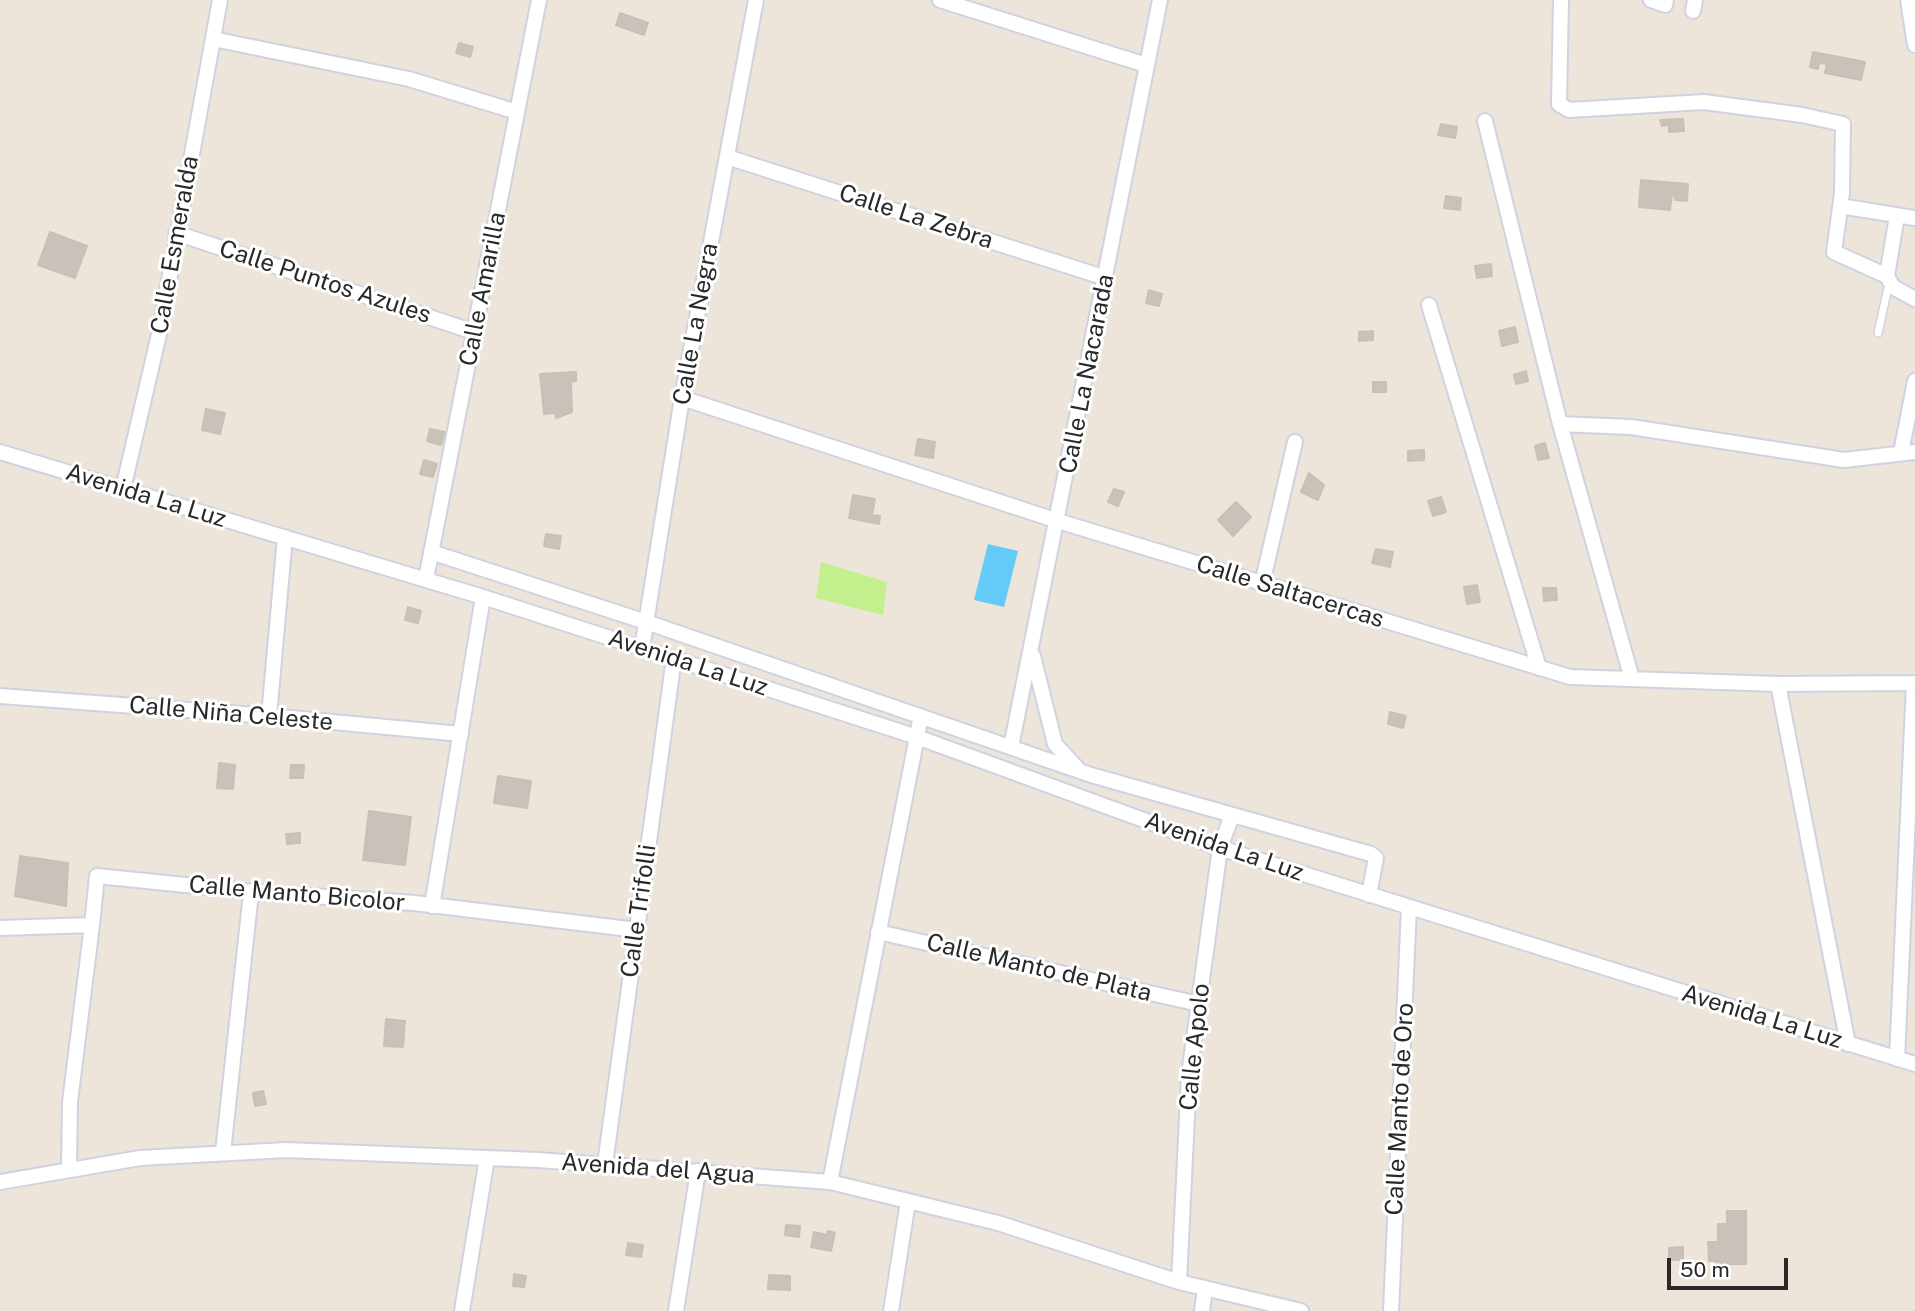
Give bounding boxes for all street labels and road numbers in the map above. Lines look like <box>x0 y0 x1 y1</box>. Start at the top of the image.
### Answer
street label: Calle Esmeralda <box>145 154 205 336</box>
street label: Calle La Zebra <box>835 179 997 255</box>
street label: Calle Amarilla <box>454 209 512 369</box>
street label: Calle Puntos Azules <box>216 234 434 330</box>
street label: Calle La Negra <box>668 241 724 407</box>
street label: Calle La Nacarada <box>1054 272 1120 476</box>
street label: Avenida La Luz <box>62 458 230 534</box>
street label: Calle Saltacercas <box>1193 550 1387 634</box>
street label: Avenida La Luz <box>605 624 771 702</box>
street label: Calle Niña Celeste <box>128 691 334 737</box>
street label: Avenida La Luz <box>1141 806 1307 888</box>
street label: Calle Trifolli <box>615 842 663 980</box>
street label: Calle Manto Bicolor <box>188 870 406 918</box>
street label: Calle Manto de Plata <box>924 928 1154 1008</box>
street label: Avenida La Luz <box>1678 979 1846 1055</box>
street label: Calle Apolo <box>1174 982 1216 1112</box>
street label: Calle Manto de Oro <box>1380 1002 1420 1216</box>
street label: Avenida del Agua <box>560 1148 756 1190</box>

